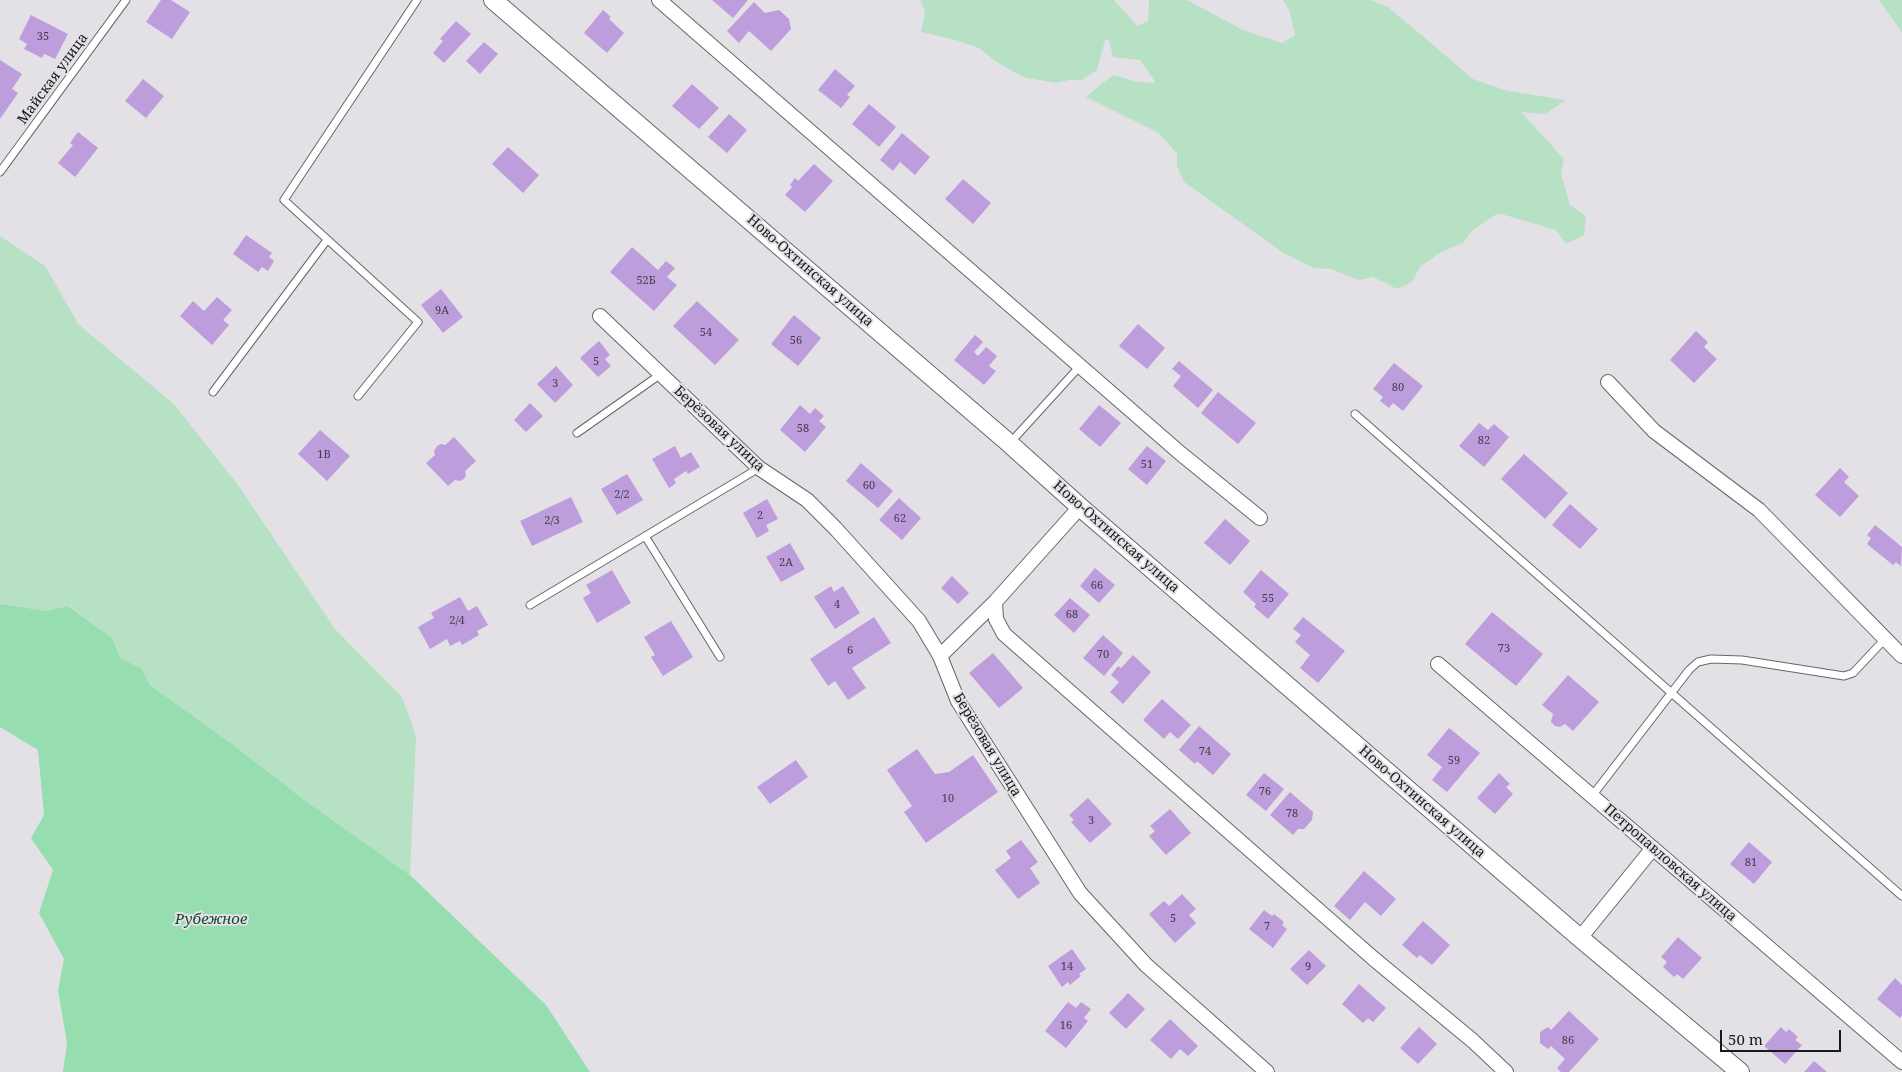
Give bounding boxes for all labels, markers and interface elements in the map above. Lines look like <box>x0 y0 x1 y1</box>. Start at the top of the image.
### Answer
street label: Майская улица <box>14 30 92 128</box>
house number: 35 <box>37 30 49 44</box>
street label: Ново-Охтинская улица <box>743 211 877 331</box>
house number: 52Б <box>636 274 656 288</box>
house number: 9А <box>435 304 449 318</box>
house number: 54 <box>700 326 712 340</box>
house number: 56 <box>790 334 802 348</box>
house number: 5 <box>593 355 599 369</box>
house number: 3 <box>552 377 558 391</box>
house number: 80 <box>1392 381 1404 395</box>
street label: Берёзовая улица <box>670 383 768 475</box>
house number: 58 <box>797 422 809 436</box>
house number: 82 <box>1478 434 1490 448</box>
house number: 1В <box>317 448 331 462</box>
house number: 51 <box>1141 458 1153 472</box>
street label: Ново-Охтинская улица <box>1049 477 1183 597</box>
house number: 60 <box>863 479 875 493</box>
house number: 2/2 <box>614 488 630 502</box>
house number: 2 <box>757 509 763 523</box>
house number: 62 <box>894 512 906 526</box>
house number: 2/3 <box>544 514 560 528</box>
house number: 2А <box>779 556 793 570</box>
house number: 66 <box>1091 579 1103 593</box>
house number: 55 <box>1262 592 1274 606</box>
house number: 4 <box>834 598 840 612</box>
house number: 68 <box>1066 608 1078 622</box>
house number: 2/4 <box>449 614 465 628</box>
house number: 73 <box>1498 642 1510 656</box>
house number: 6 <box>847 644 853 658</box>
house number: 70 <box>1097 648 1109 662</box>
street label: Берёзовая улица <box>949 690 1025 800</box>
street label: Ново-Охтинская улица <box>1355 742 1489 862</box>
house number: 74 <box>1199 745 1211 759</box>
house number: 59 <box>1448 754 1460 768</box>
house number: 76 <box>1259 785 1271 799</box>
house number: 10 <box>942 792 954 806</box>
street label: Петропавловская улица <box>1600 801 1740 925</box>
house number: 78 <box>1286 807 1298 821</box>
house number: 3 <box>1088 814 1094 828</box>
house number: 81 <box>1745 856 1757 870</box>
water label: Рубежное <box>175 911 247 929</box>
house number: 5 <box>1170 912 1176 926</box>
house number: 7 <box>1264 920 1270 934</box>
house number: 14 <box>1061 960 1073 974</box>
house number: 9 <box>1305 960 1311 974</box>
house number: 16 <box>1060 1019 1072 1033</box>
scale bar <box>1722 1020 1843 1052</box>
text: 50 m <box>1728 1029 1763 1049</box>
house number: 86 <box>1562 1034 1574 1048</box>

